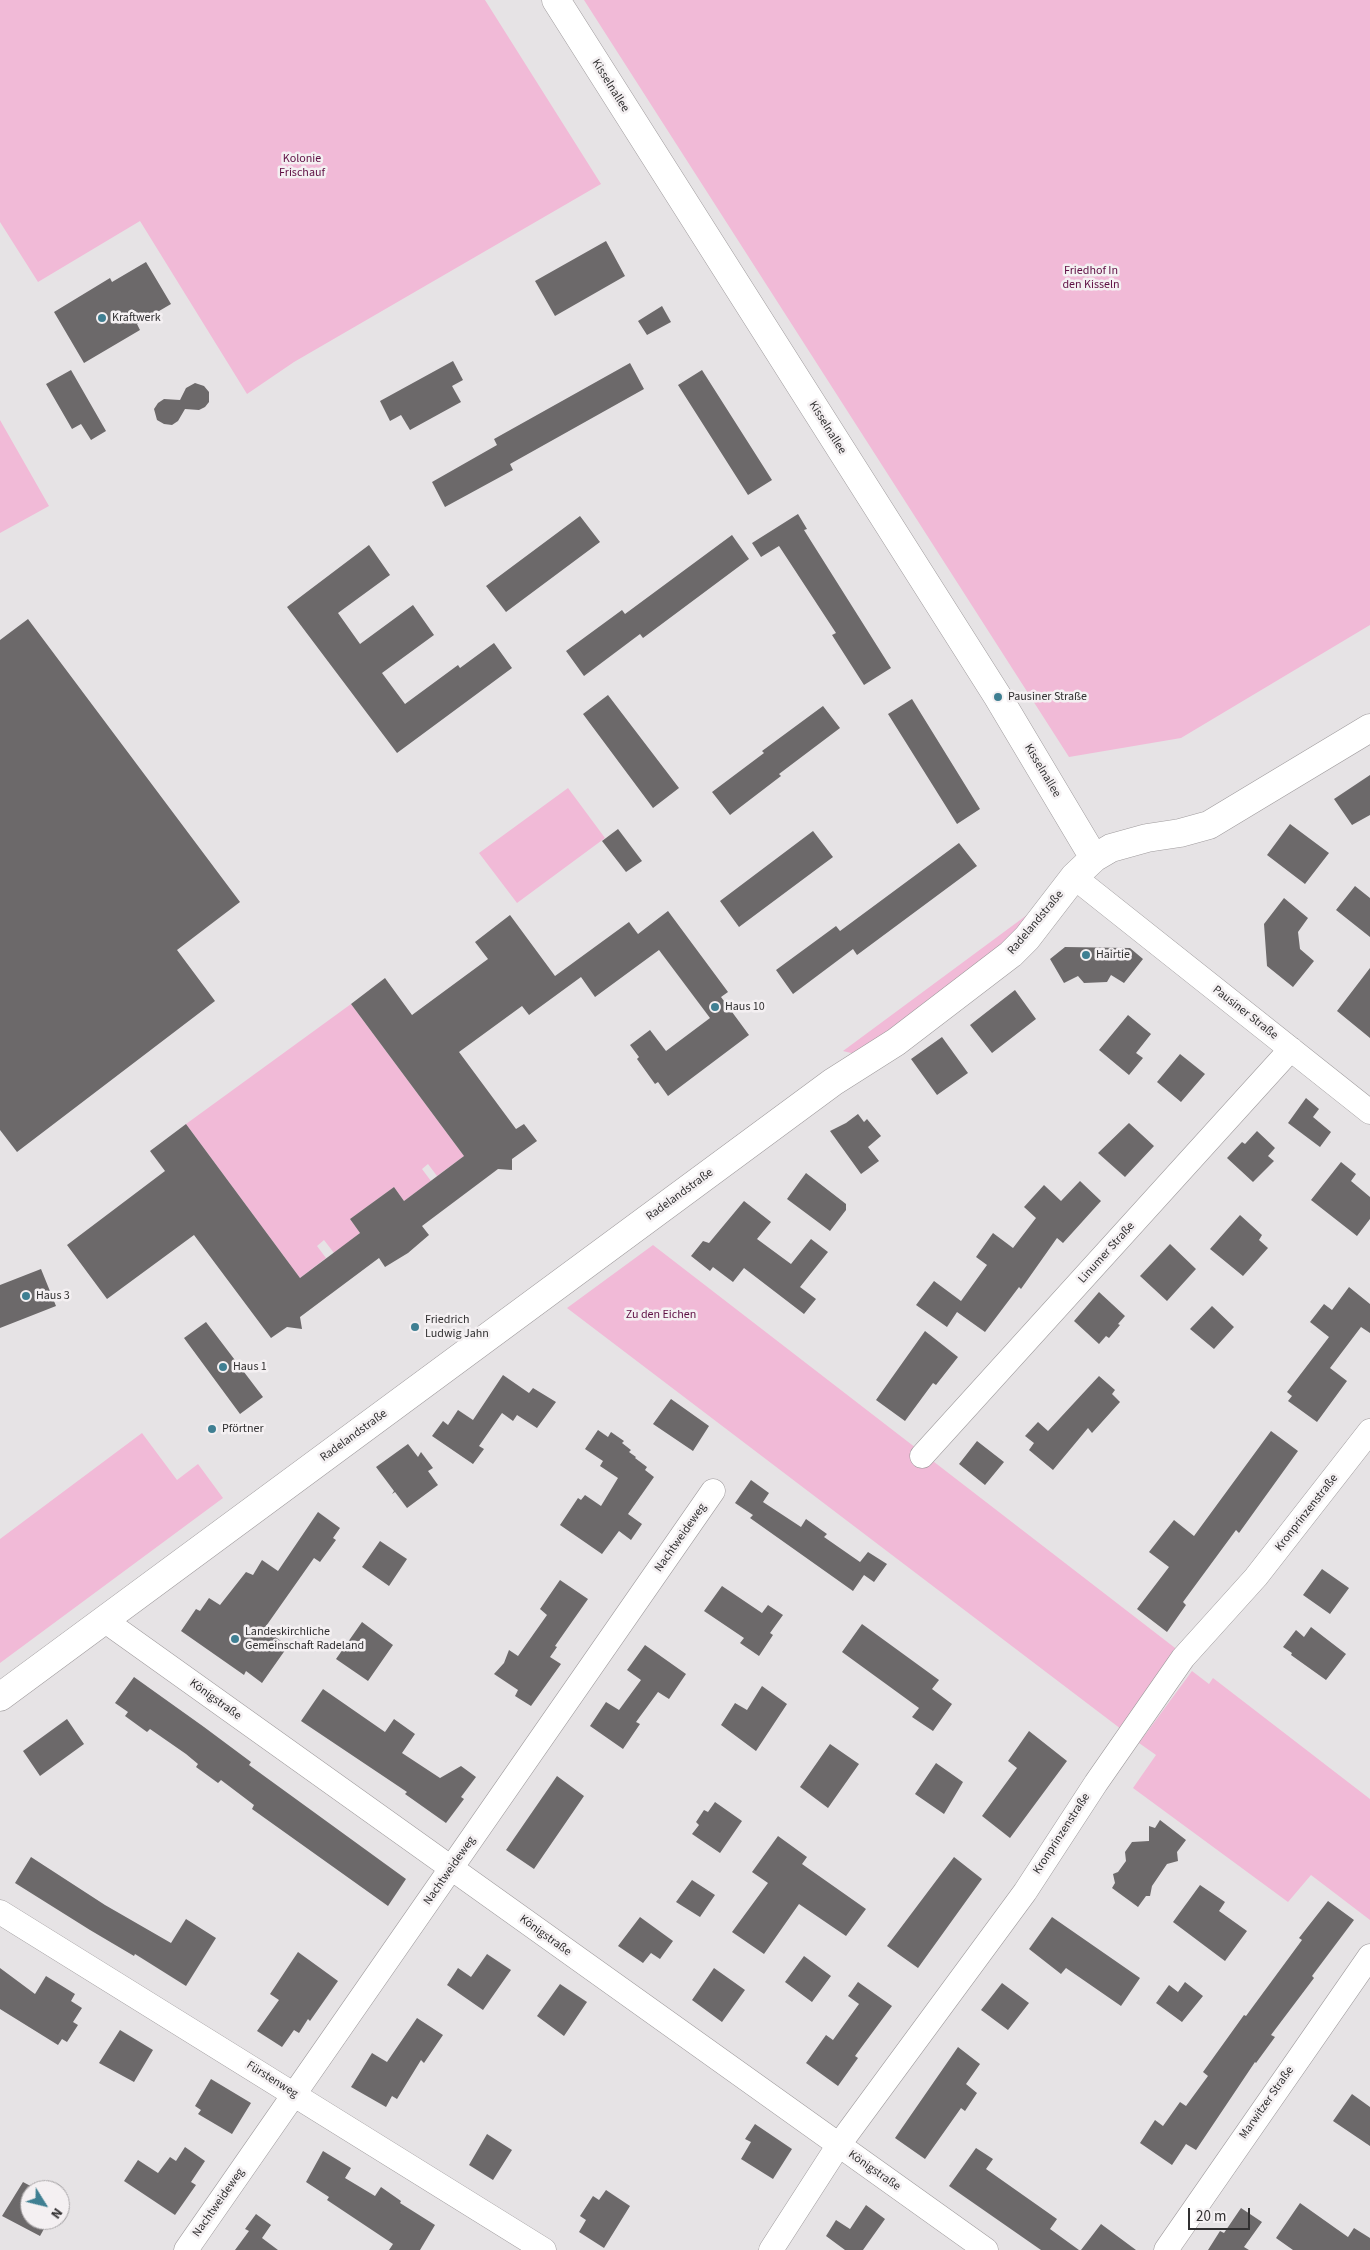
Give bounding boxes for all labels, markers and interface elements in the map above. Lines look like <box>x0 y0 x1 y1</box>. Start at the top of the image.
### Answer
street label: Kisselnallee <box>588 57 632 115</box>
park label: Kolonie Frischauf <box>279 152 325 180</box>
park label: Friedhof In den Kisseln <box>1062 264 1120 292</box>
place label: Kraftwerk <box>112 311 161 325</box>
marker: Kraftwerk <box>96 312 108 324</box>
street label: Kisselnallee <box>805 399 849 457</box>
place label: Pausiner Straße <box>1008 690 1087 704</box>
marker: Pausiner Straße <box>992 691 1004 703</box>
street label: Kisselnallee <box>1020 742 1064 800</box>
street label: Radelandstraße <box>1005 888 1067 958</box>
place label: Hairtie <box>1096 948 1130 962</box>
marker: Hairtie <box>1080 949 1092 961</box>
street label: Pausiner Straße <box>1209 983 1281 1043</box>
place label: Haus 10 <box>725 1000 765 1014</box>
marker: Haus 10 <box>709 1001 721 1013</box>
street label: Radelandstraße <box>644 1166 716 1224</box>
street label: Linumer Straße <box>1076 1219 1138 1287</box>
place label: Haus 3 <box>36 1289 70 1303</box>
marker: Haus 3 <box>20 1290 32 1302</box>
park label: Zu den Eichen <box>626 1308 696 1322</box>
place label: Friedrich Ludwig Jahn <box>425 1313 489 1341</box>
marker: Friedrich Ludwig Jahn <box>409 1321 421 1333</box>
place label: Haus 1 <box>233 1360 267 1374</box>
marker: Haus 1 <box>217 1361 229 1373</box>
street label: Radelandstraße <box>318 1407 390 1465</box>
place label: Pförtner <box>222 1422 264 1436</box>
marker: Pförtner <box>206 1423 218 1435</box>
street label: Kronprinzenstraße <box>1273 1472 1341 1554</box>
street label: Nachtweideweg <box>652 1501 710 1575</box>
place label: Landeskirchliche Gemeinschaft Radeland <box>245 1625 364 1653</box>
marker: Landeskirchliche Gemeinschaft Radeland <box>229 1633 241 1645</box>
street label: Königstraße <box>186 1676 244 1724</box>
street label: Kronprinzenstraße <box>1030 1791 1094 1877</box>
street label: Nachtweideweg <box>421 1834 479 1908</box>
street label: Königstraße <box>516 1912 574 1960</box>
street label: Fürstenweg <box>244 2059 300 2101</box>
street label: Marwitzer Straße <box>1237 2064 1297 2142</box>
street label: Königstraße <box>845 2148 903 2194</box>
street label: Nachtweideweg <box>190 2166 248 2240</box>
north arrow <box>20 2180 70 2230</box>
scale bar <box>1190 2198 1252 2230</box>
text: N <box>45 2204 67 2223</box>
text: 20 m <box>1196 2206 1226 2227</box>

